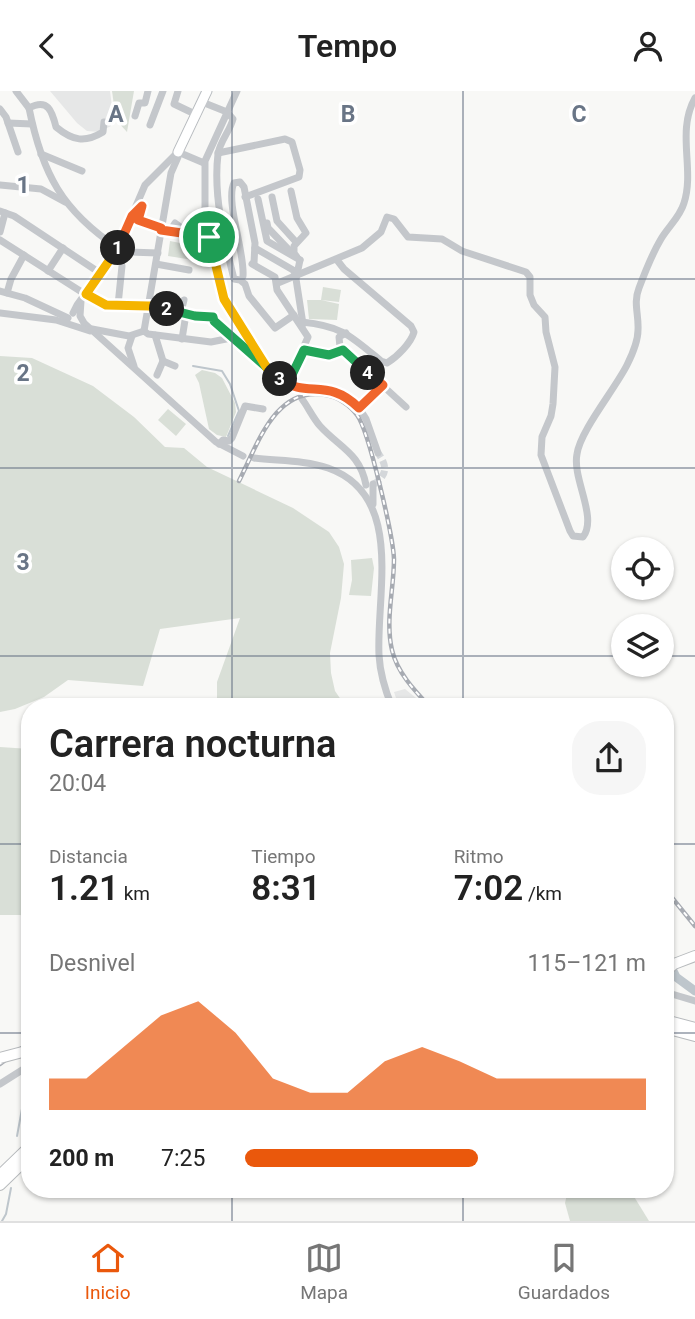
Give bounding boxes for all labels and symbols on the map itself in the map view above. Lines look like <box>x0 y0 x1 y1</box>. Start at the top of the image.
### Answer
text: A <box>108 101 124 128</box>
text: B <box>341 101 355 128</box>
text: C <box>571 101 587 128</box>
text: 1 <box>16 172 30 199</box>
pin <box>179 207 239 267</box>
pin: 1 <box>100 231 136 265</box>
pin: 2 <box>150 291 184 326</box>
pin: 4 <box>350 355 386 391</box>
text: 2 <box>16 360 30 387</box>
pin: 3 <box>262 361 298 397</box>
text: 3 <box>16 549 30 576</box>

